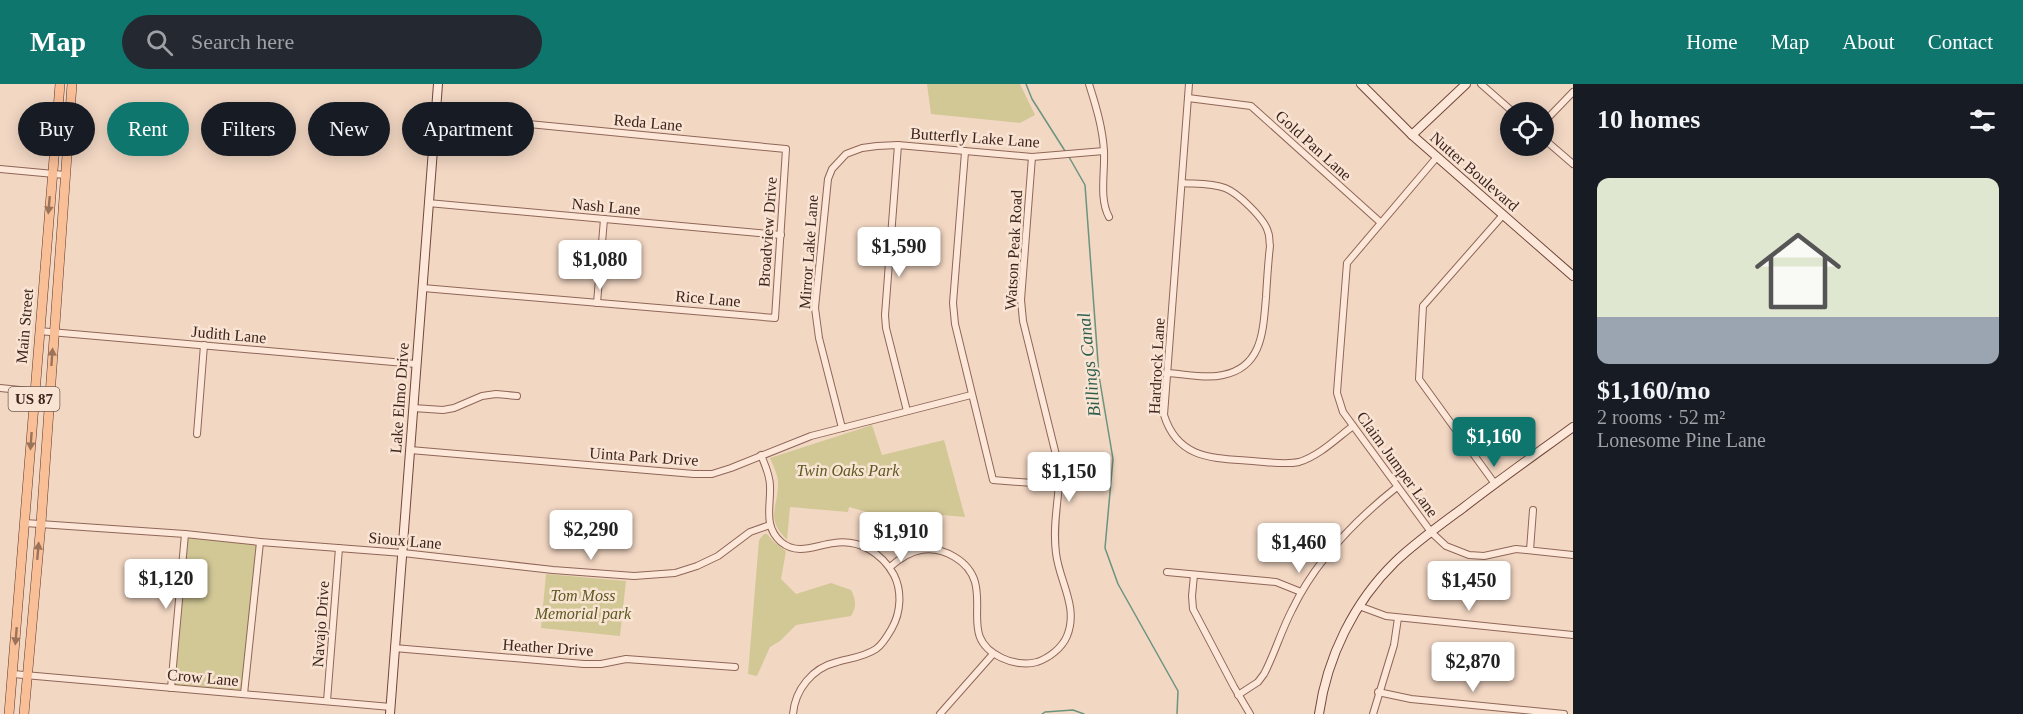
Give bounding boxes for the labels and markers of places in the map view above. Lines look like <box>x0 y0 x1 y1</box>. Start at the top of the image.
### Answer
pin: $1,590 <box>850 227 948 278</box>
pin: $1,080 <box>551 240 649 291</box>
pin: $1,160 <box>1445 417 1543 468</box>
pin: $1,150 <box>1020 452 1118 503</box>
pin: $2,290 <box>542 510 640 561</box>
pin: $1,910 <box>852 512 950 563</box>
pin: $1,460 <box>1250 523 1348 574</box>
pin: $1,120 <box>117 559 215 610</box>
pin: $1,450 <box>1420 561 1518 612</box>
pin: $2,870 <box>1424 642 1522 693</box>

